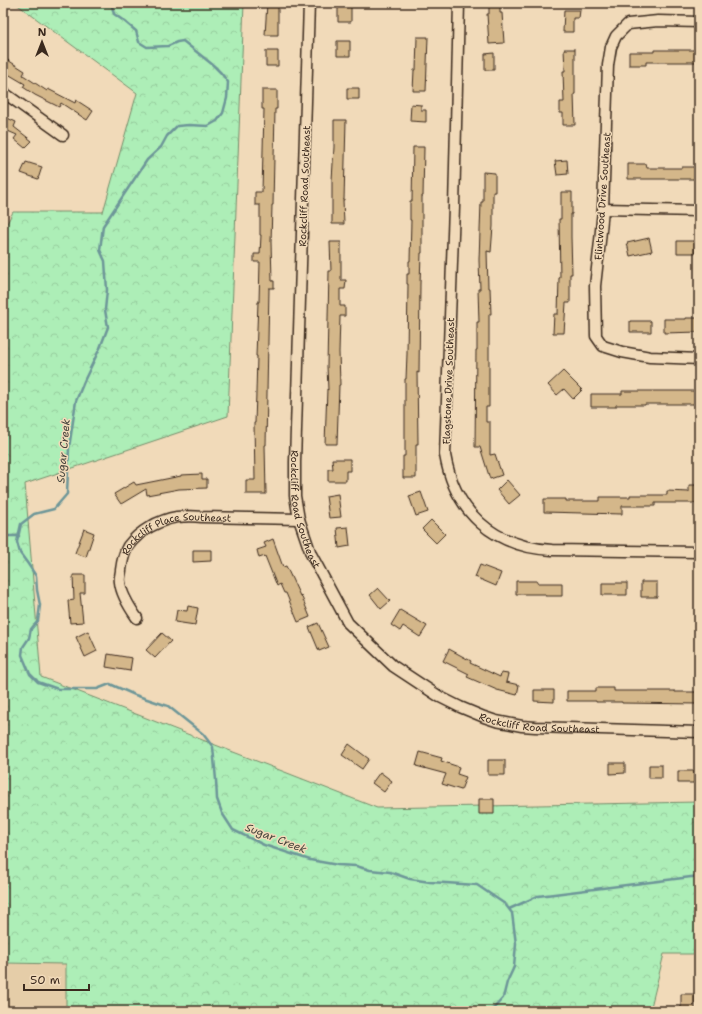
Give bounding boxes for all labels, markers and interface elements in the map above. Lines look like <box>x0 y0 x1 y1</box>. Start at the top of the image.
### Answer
north arrow <box>22 22 62 62</box>
text: N <box>38 25 47 40</box>
street label: Rockcliff Road Southeast <box>296 125 313 247</box>
street label: Flintwood Drive Southeast <box>592 132 613 260</box>
street label: Flagstone Drive Southeast <box>440 317 457 445</box>
water label: Sugar Creek <box>53 418 74 484</box>
street label: Rockcliff Road Southeast <box>288 450 323 571</box>
street label: Rockcliff Place Southeast <box>119 510 231 557</box>
street label: Rockcliff Road Southeast <box>477 710 600 736</box>
water label: Sugar Creek <box>243 820 309 857</box>
scale bar <box>24 966 89 992</box>
text: 50 m <box>30 972 60 988</box>

